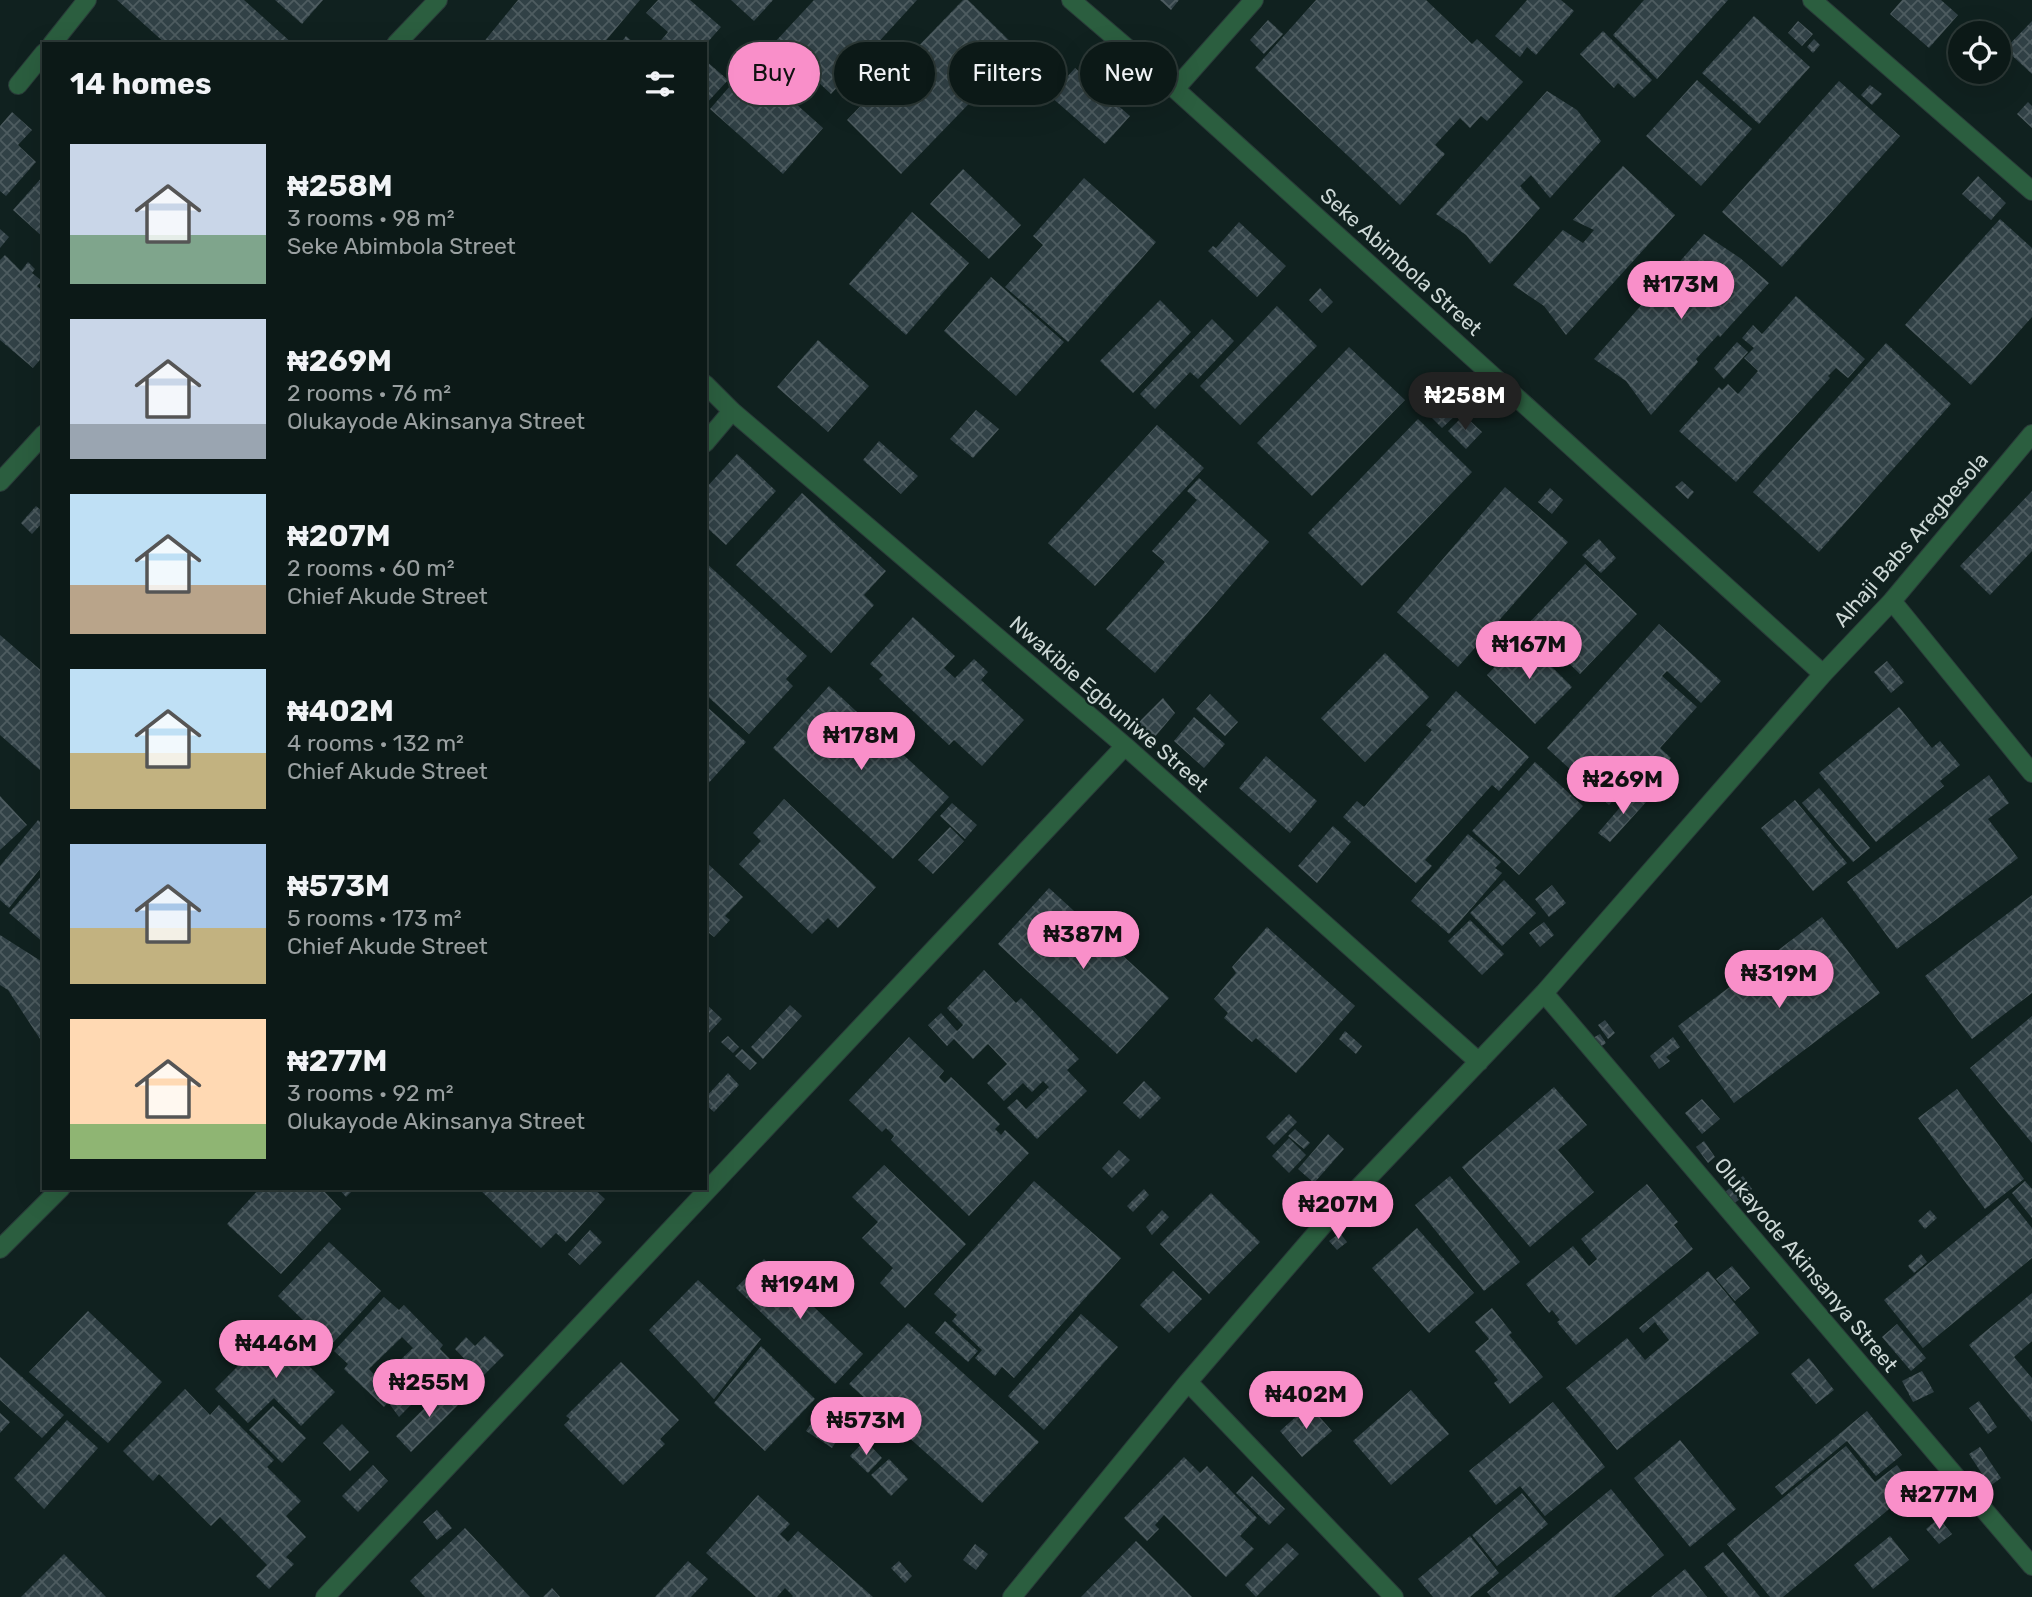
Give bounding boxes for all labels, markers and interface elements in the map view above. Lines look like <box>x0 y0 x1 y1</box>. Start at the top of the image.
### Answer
map controls <box>1948 21 2011 84</box>
button: locate <box>1948 21 2011 84</box>
chip: Buy <box>728 42 820 105</box>
chip: Rent <box>834 42 935 105</box>
chip: Filters <box>949 42 1066 105</box>
chip: New <box>1080 42 1177 105</box>
icon: filters <box>641 65 679 103</box>
text: 14 homes <box>70 66 212 102</box>
text: ₦258M <box>287 168 393 204</box>
icon: home <box>126 172 210 256</box>
street label: Seke Abimbola Street <box>1315 182 1487 341</box>
text: 3 rooms · 98 m² <box>287 204 455 232</box>
text: Seke Abimbola Street <box>287 232 516 260</box>
pin: ₦173M <box>1632 262 1730 321</box>
text: ₦173M <box>1643 270 1719 298</box>
text: ₦269M <box>287 343 392 379</box>
icon: home <box>126 347 210 431</box>
pin: ₦258M <box>1416 372 1514 432</box>
text: 2 rooms · 76 m² <box>287 379 451 407</box>
text: ₦258M <box>1424 381 1506 409</box>
text: Olukayode Akinsanya Street <box>287 407 585 435</box>
street label: Alhaji Babs Aregbesola <box>1828 447 1993 632</box>
text: ₦207M <box>287 518 391 554</box>
icon: home <box>126 522 210 606</box>
text: 2 rooms · 60 m² <box>287 554 455 582</box>
text: Chief Akude Street <box>287 582 488 610</box>
street label: Nwakibie Egbuniwe Street <box>1005 610 1214 797</box>
pin: ₦167M <box>1480 622 1578 681</box>
text: ₦167M <box>1492 630 1566 658</box>
text: ₦402M <box>287 693 394 729</box>
icon: home <box>126 697 210 781</box>
pin: ₦178M <box>812 712 910 772</box>
text: ₦178M <box>823 721 899 749</box>
text: 4 rooms · 132 m² <box>287 729 464 757</box>
pin: ₦269M <box>1574 756 1672 816</box>
text: Chief Akude Street <box>287 757 488 785</box>
text: ₦269M <box>1583 765 1663 793</box>
text: ₦573M <box>287 868 390 904</box>
icon: home <box>126 872 210 956</box>
text: 5 rooms · 173 m² <box>287 904 462 932</box>
pin: ₦387M <box>1034 912 1132 971</box>
text: ₦387M <box>1043 920 1123 948</box>
text: Chief Akude Street <box>287 932 488 960</box>
pin: ₦319M <box>1730 950 1828 1010</box>
text: ₦319M <box>1741 959 1817 987</box>
text: ₦277M <box>287 1043 387 1079</box>
icon: home <box>126 1047 210 1131</box>
text: 3 rooms · 92 m² <box>287 1079 453 1107</box>
text: Olukayode Akinsanya Street <box>287 1107 585 1135</box>
street label: Olukayode Akinsanya Street <box>1709 1152 1903 1377</box>
pin: ₦207M <box>1289 1182 1387 1241</box>
text: ₦207M <box>1298 1190 1378 1218</box>
pin: ₦194M <box>751 1262 849 1321</box>
text: ₦194M <box>761 1270 839 1298</box>
pin: ₦446M <box>227 1320 325 1380</box>
text: ₦446M <box>235 1329 317 1357</box>
pin: ₦255M <box>380 1360 478 1419</box>
text: ₦255M <box>389 1368 469 1396</box>
pin: ₦402M <box>1257 1372 1355 1431</box>
text: ₦402M <box>1265 1380 1347 1408</box>
pin: ₦573M <box>817 1398 915 1457</box>
text: ₦573M <box>827 1406 905 1434</box>
pin: ₦277M <box>1890 1472 1988 1531</box>
text: ₦277M <box>1901 1480 1977 1508</box>

